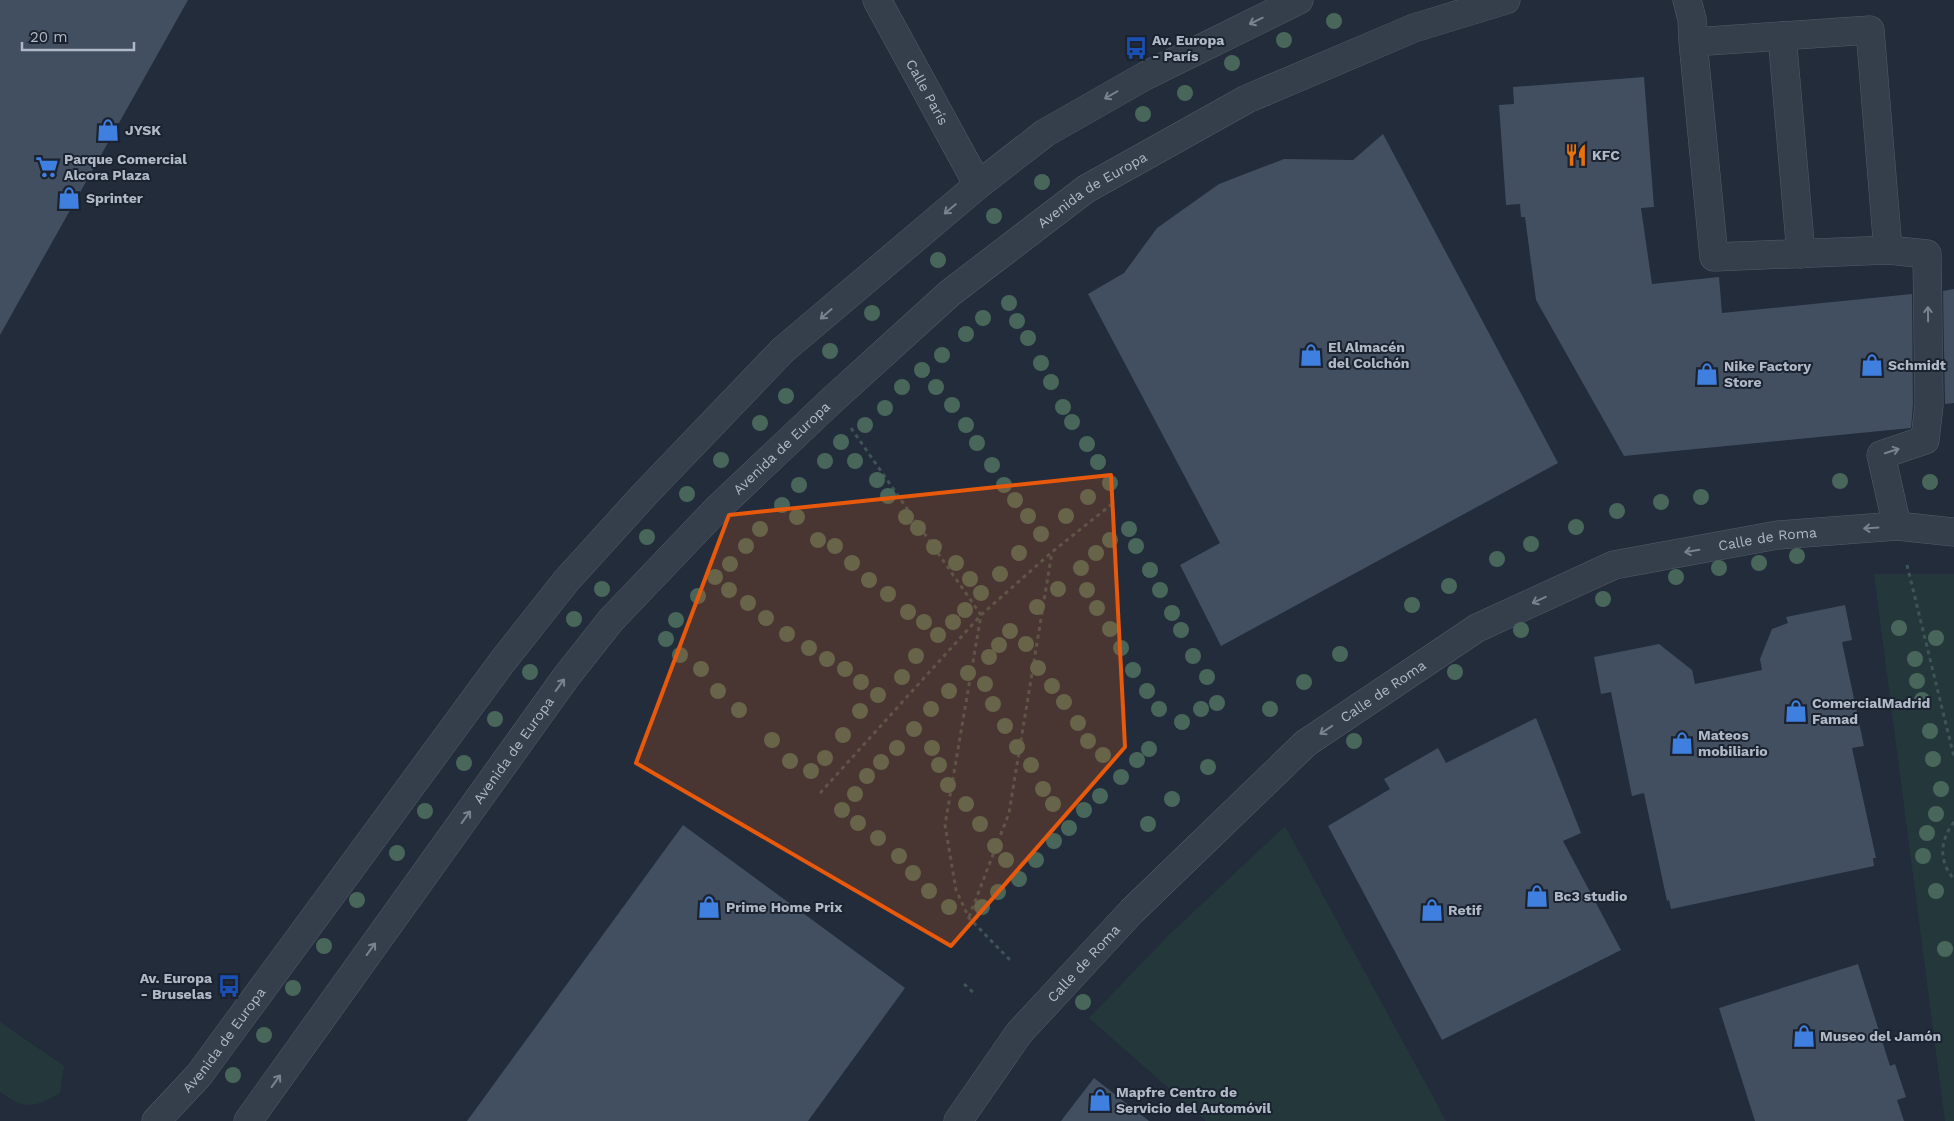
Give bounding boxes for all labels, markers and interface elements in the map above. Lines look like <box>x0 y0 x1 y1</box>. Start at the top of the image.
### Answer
one-way arrow <box>1249 17 1264 27</box>
scale bar <box>22 20 135 52</box>
text: 20 m <box>30 28 68 46</box>
place label: Av. Europa - París <box>1152 32 1225 64</box>
bus stop icon: Av. Europa - París <box>1123 35 1149 61</box>
street label: Calle París <box>903 57 952 128</box>
one-way arrow <box>1104 91 1119 101</box>
shop icon: JYSK <box>95 117 121 143</box>
place label: JYSK <box>125 122 161 138</box>
restaurant icon: KFC <box>1563 142 1589 168</box>
place label: KFC <box>1592 147 1620 163</box>
street label: Avenida de Europa <box>1034 149 1150 231</box>
place label: Parque Comercial Alcora Plaza <box>64 151 187 183</box>
supermarket icon: Parque Comercial Alcora Plaza <box>34 154 60 180</box>
shop icon: Sprinter <box>56 185 82 211</box>
place label: Sprinter <box>86 190 143 206</box>
one-way arrow <box>944 203 957 214</box>
one-way arrow <box>1923 306 1933 322</box>
one-way arrow <box>819 308 832 319</box>
place label: El Almacén del Colchón <box>1328 339 1409 371</box>
shop icon: El Almacén del Colchón <box>1298 342 1324 368</box>
shop icon: Schmidt <box>1859 352 1885 378</box>
place label: Schmidt <box>1888 357 1946 373</box>
place label: Nike Factory Store <box>1724 358 1811 390</box>
shop icon: Nike Factory Store <box>1694 361 1720 387</box>
street label: Avenida de Europa <box>730 398 833 498</box>
one-way arrow <box>1883 446 1899 456</box>
one-way arrow <box>1863 523 1879 533</box>
street label: Calle de Roma <box>1717 524 1817 554</box>
one-way arrow <box>1685 546 1701 556</box>
one-way arrow <box>1532 595 1547 605</box>
street label: Calle de Roma <box>1337 657 1429 726</box>
one-way arrow <box>555 678 565 692</box>
street label: Avenida de Europa <box>470 694 557 807</box>
place label: ComercialMadrid Famad <box>1812 695 1930 727</box>
shop icon: ComercialMadrid Famad <box>1783 698 1809 724</box>
one-way arrow <box>1319 725 1333 735</box>
place label: Mateos mobiliario <box>1698 727 1768 759</box>
shop icon: Mateos mobiliario <box>1669 730 1695 756</box>
one-way arrow <box>460 811 471 824</box>
shop icon: Bc3 studio <box>1524 883 1550 909</box>
place label: Bc3 studio <box>1554 888 1627 904</box>
shop icon: Prime Home Prix <box>696 894 722 920</box>
shop icon: Retif <box>1419 897 1445 923</box>
place label: Prime Home Prix <box>726 899 843 915</box>
place label: Retif <box>1448 902 1482 918</box>
street label: Calle de Roma <box>1044 921 1123 1005</box>
one-way arrow <box>366 942 376 956</box>
place label: Av. Europa - Bruselas <box>140 970 213 1002</box>
bus stop icon: Av. Europa - Bruselas <box>216 973 242 999</box>
street label: Avenida de Europa <box>179 984 269 1096</box>
shop icon: Museo del Jamón <box>1791 1023 1817 1049</box>
place label: Museo del Jamón <box>1820 1028 1941 1044</box>
one-way arrow <box>271 1074 281 1088</box>
place label: Mapfre Centro de Servicio del Automóvil <box>1116 1084 1271 1116</box>
shop icon: Mapfre Centro de Servicio del Automóvil <box>1087 1087 1113 1113</box>

